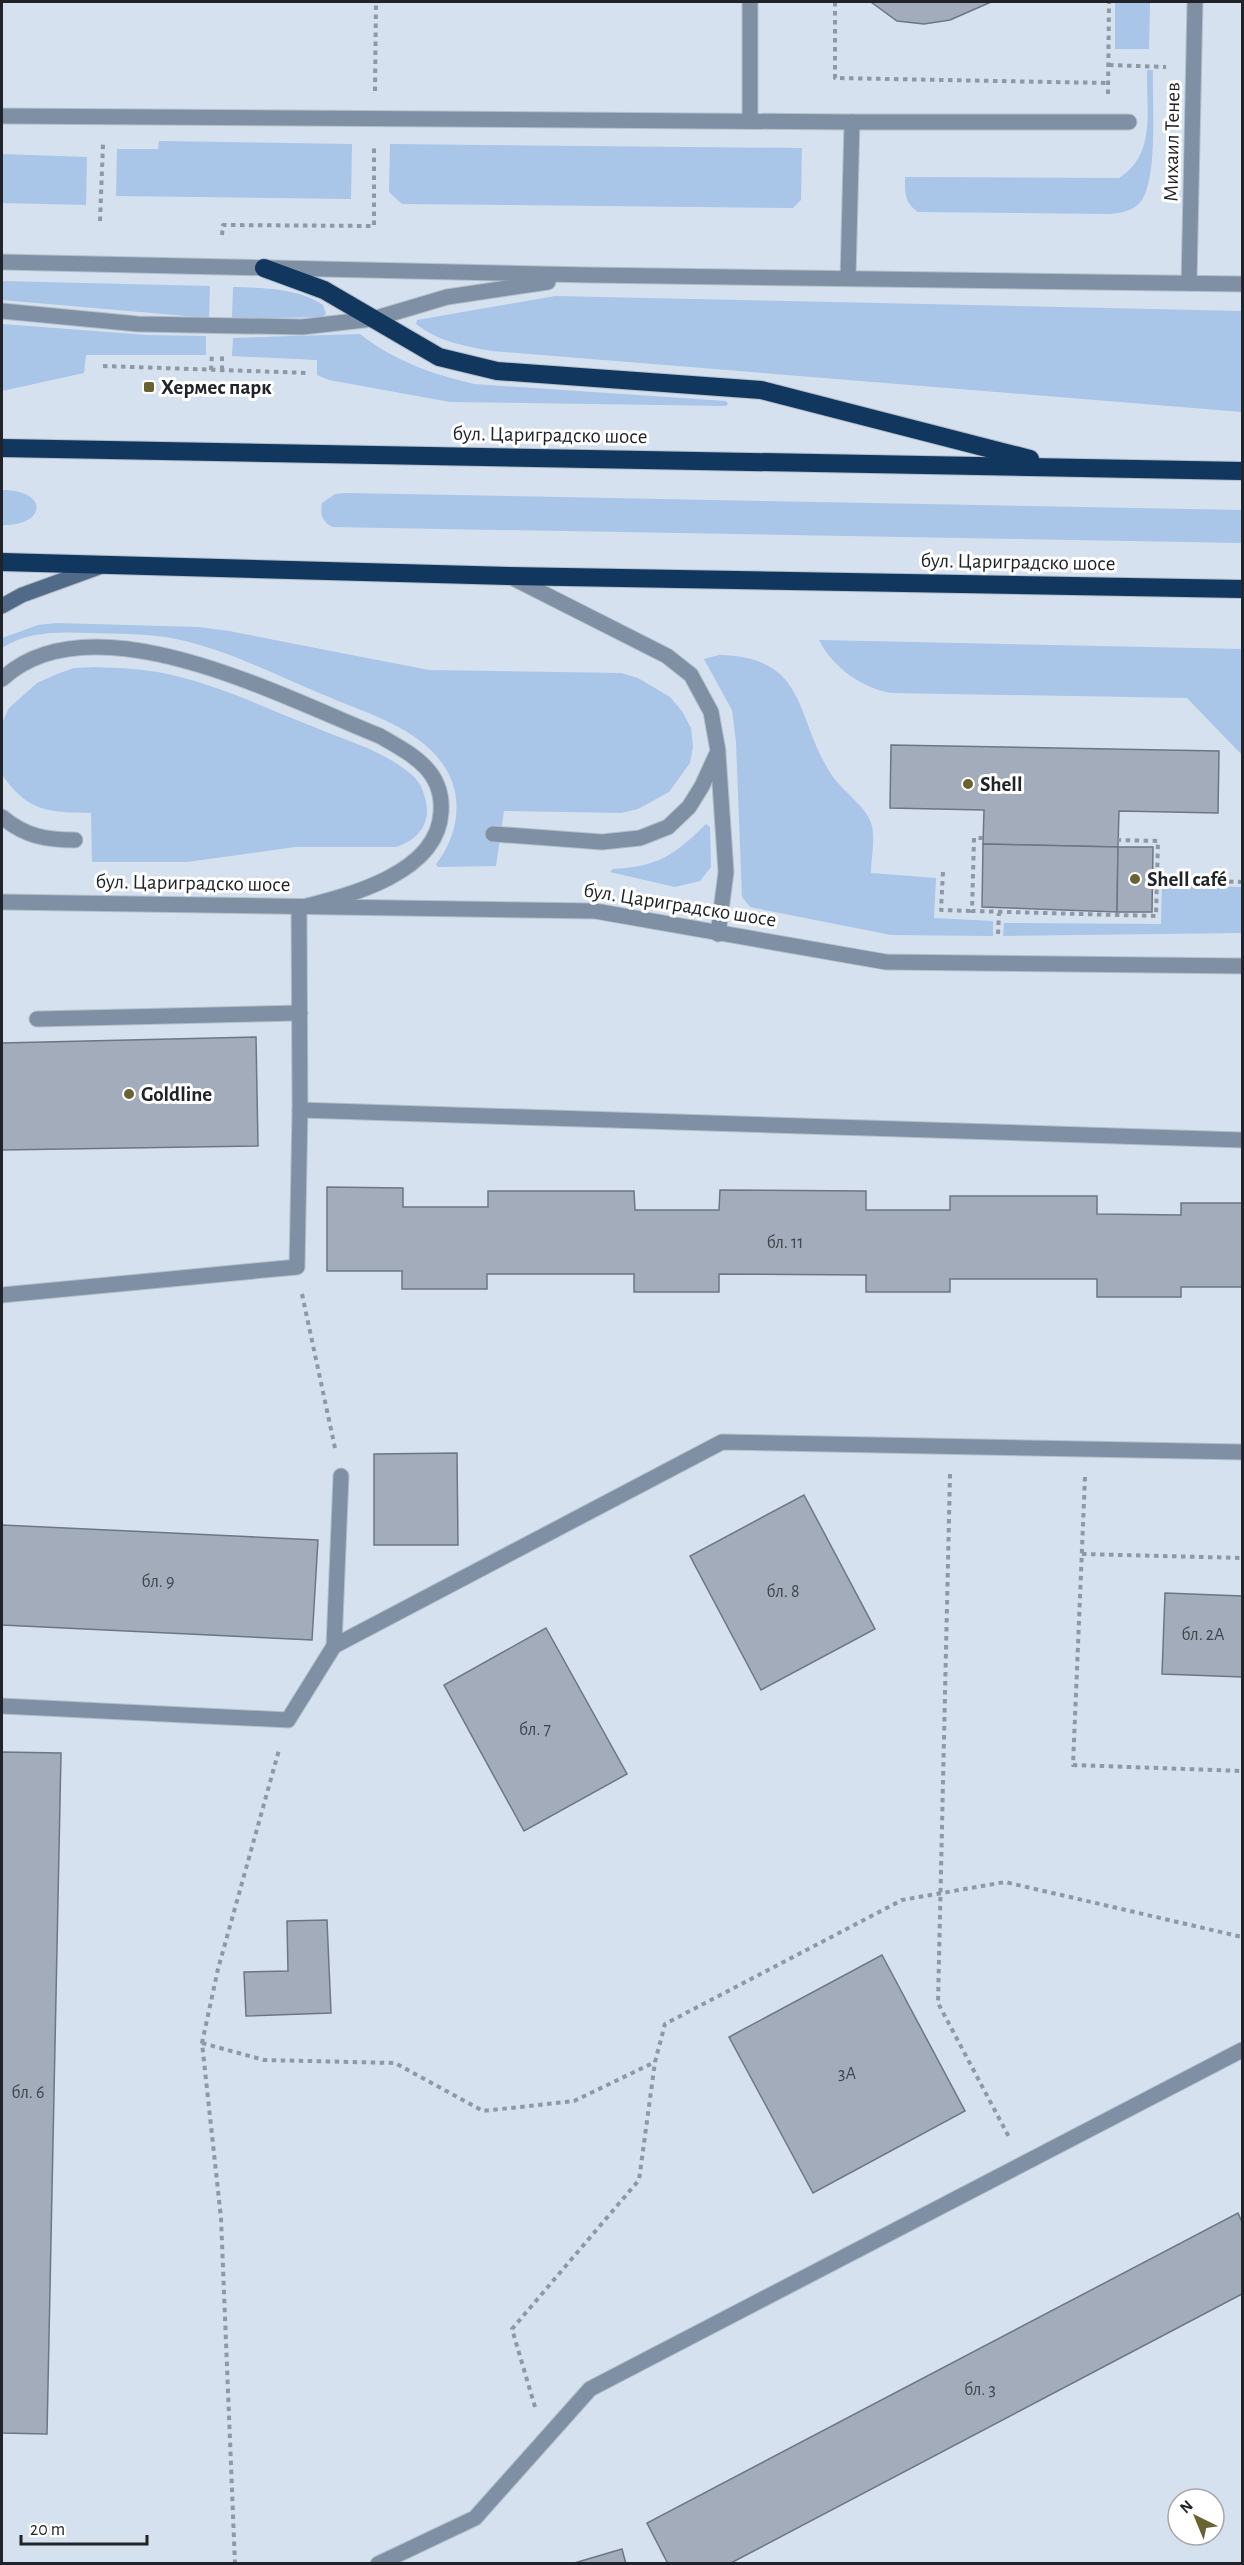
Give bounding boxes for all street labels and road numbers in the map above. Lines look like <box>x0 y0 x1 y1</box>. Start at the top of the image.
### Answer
street label: Михаил Тенев <box>1160 82 1184 202</box>
street label: бул. Цариградско шосе <box>452 423 648 447</box>
street label: бул. Цариградско шосе <box>920 550 1116 574</box>
street label: бул. Цариградско шосе <box>95 871 291 895</box>
street label: бул. Цариградско шосе <box>582 879 778 931</box>

